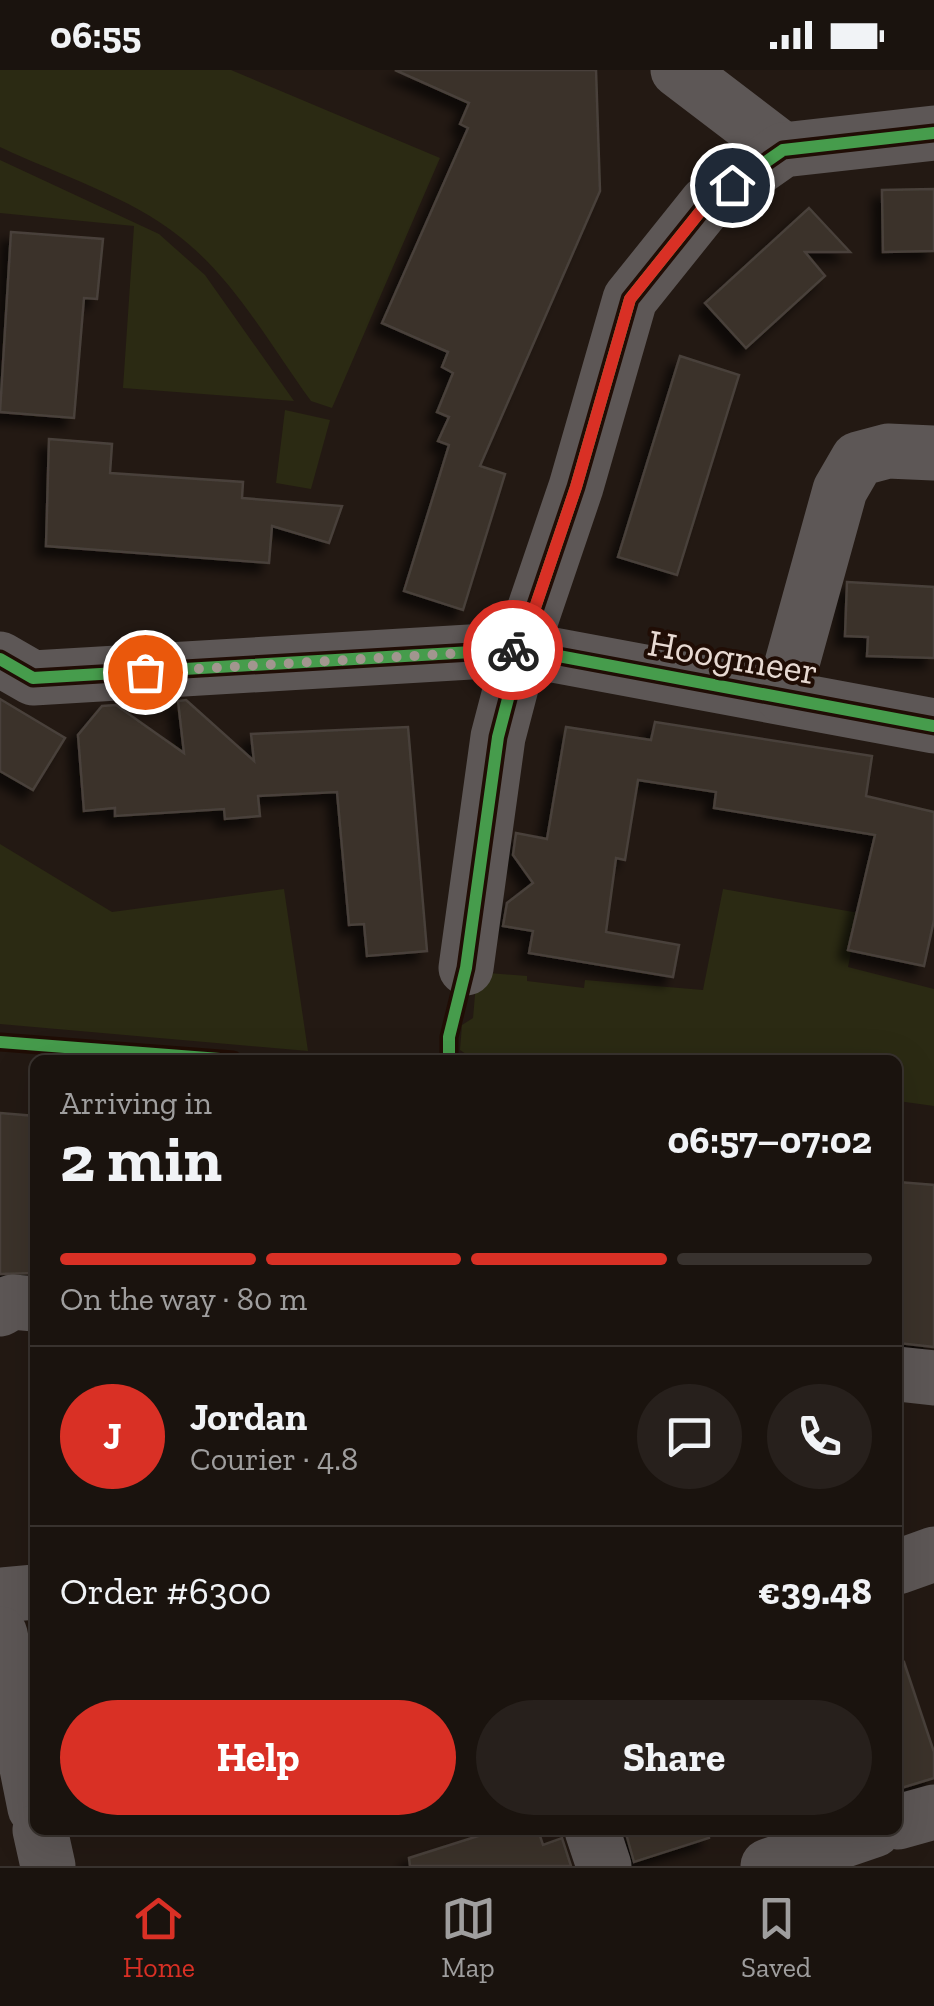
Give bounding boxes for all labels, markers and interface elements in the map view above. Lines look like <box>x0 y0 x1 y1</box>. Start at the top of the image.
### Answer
text: 06:55 <box>50 12 141 58</box>
pin <box>690 143 775 228</box>
icon: home <box>705 158 760 213</box>
courier <box>463 600 563 700</box>
street label: Hoogmeer <box>644 619 822 695</box>
icon: bike <box>486 623 541 678</box>
pin <box>103 630 188 715</box>
icon: bag <box>118 645 173 700</box>
text: Arriving in <box>60 1084 212 1122</box>
text: 06:57–07:02 <box>667 1117 872 1163</box>
text: 2 min <box>60 1120 222 1198</box>
text: On the way · 80 m <box>60 1280 307 1318</box>
button: chat <box>637 1384 742 1489</box>
button: phone <box>767 1384 872 1489</box>
text: Jordan <box>190 1394 307 1440</box>
text: J <box>103 1413 122 1459</box>
text: Courier · 4.8 <box>190 1440 358 1478</box>
text: Order #6300 <box>60 1568 271 1614</box>
text: €39.48 <box>758 1568 872 1614</box>
button: Help <box>60 1700 456 1815</box>
button: Share <box>476 1700 872 1815</box>
tab: Home <box>123 1891 195 1984</box>
tab: Map <box>441 1891 496 1984</box>
tab: Saved <box>741 1891 811 1984</box>

